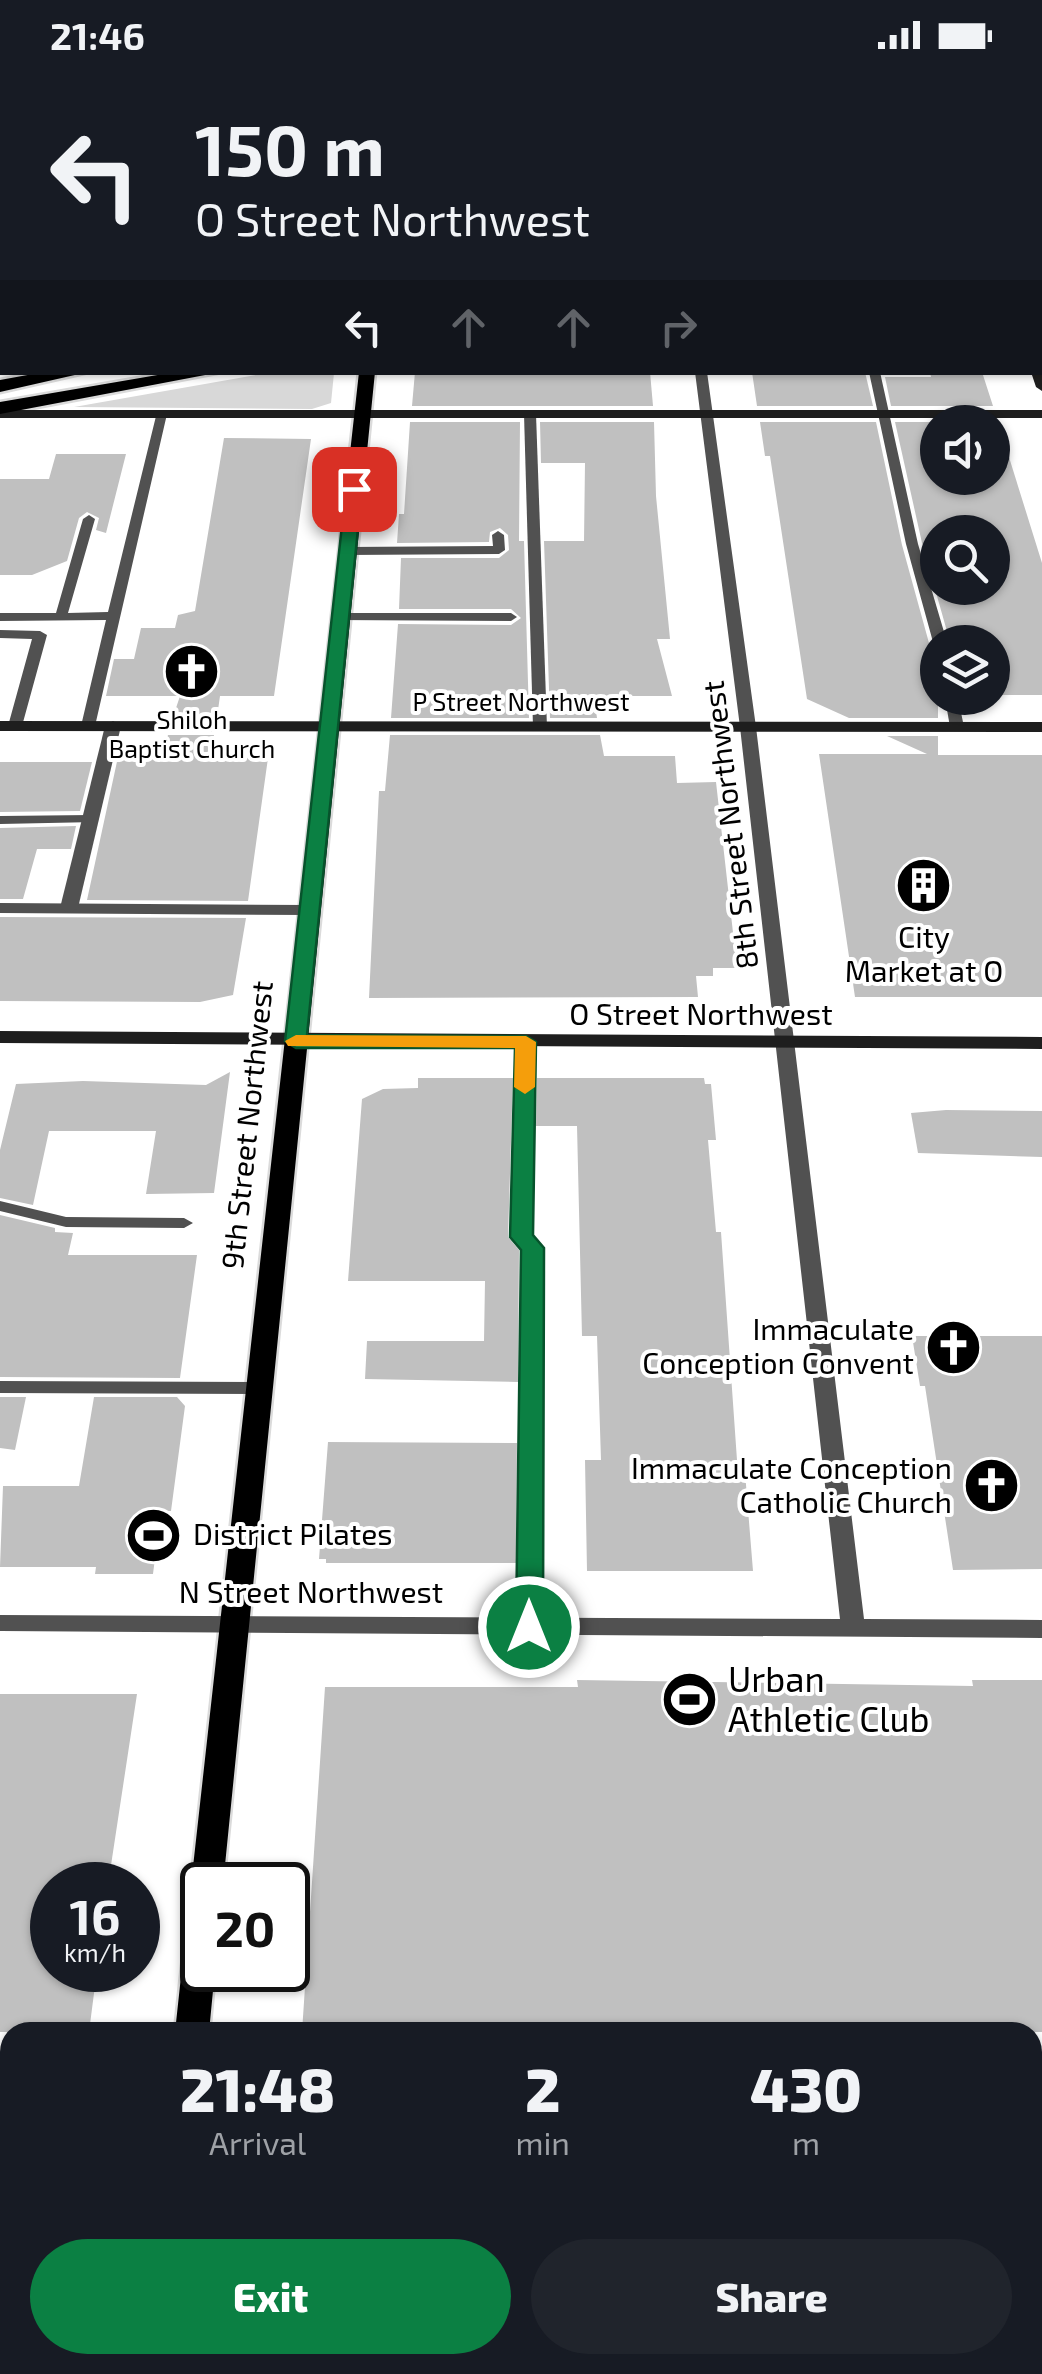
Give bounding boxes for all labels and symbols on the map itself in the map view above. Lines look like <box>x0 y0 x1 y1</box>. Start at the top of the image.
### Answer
pin <box>312 447 397 532</box>
church icon: Shiloh Baptist Church <box>162 641 222 701</box>
street label: 8th Street Northwest <box>693 679 765 972</box>
street label: P Street Northwest <box>412 686 630 716</box>
place label: Shiloh Baptist Church <box>109 704 275 763</box>
building icon: City Market at O <box>894 856 954 916</box>
place label: City Market at O <box>845 918 1003 988</box>
street label: 9th Street Northwest <box>213 979 279 1271</box>
street label: O Street Northwest <box>569 995 833 1031</box>
place label: Immaculate Conception Convent <box>642 1310 914 1380</box>
church icon: Immaculate Conception Convent <box>923 1317 983 1377</box>
place label: Immaculate Conception Catholic Church <box>631 1449 952 1519</box>
church icon: Immaculate Conception Catholic Church <box>961 1456 1021 1516</box>
sports icon: District Pilates <box>124 1505 184 1565</box>
place label: District Pilates <box>193 1515 393 1551</box>
street label: N Street Northwest <box>179 1573 443 1609</box>
position arrow <box>477 1575 581 1679</box>
place label: Urban Athletic Club <box>728 1657 929 1739</box>
sports icon: Urban Athletic Club <box>659 1670 719 1730</box>
speed limit sign: 20 <box>180 1862 310 1992</box>

